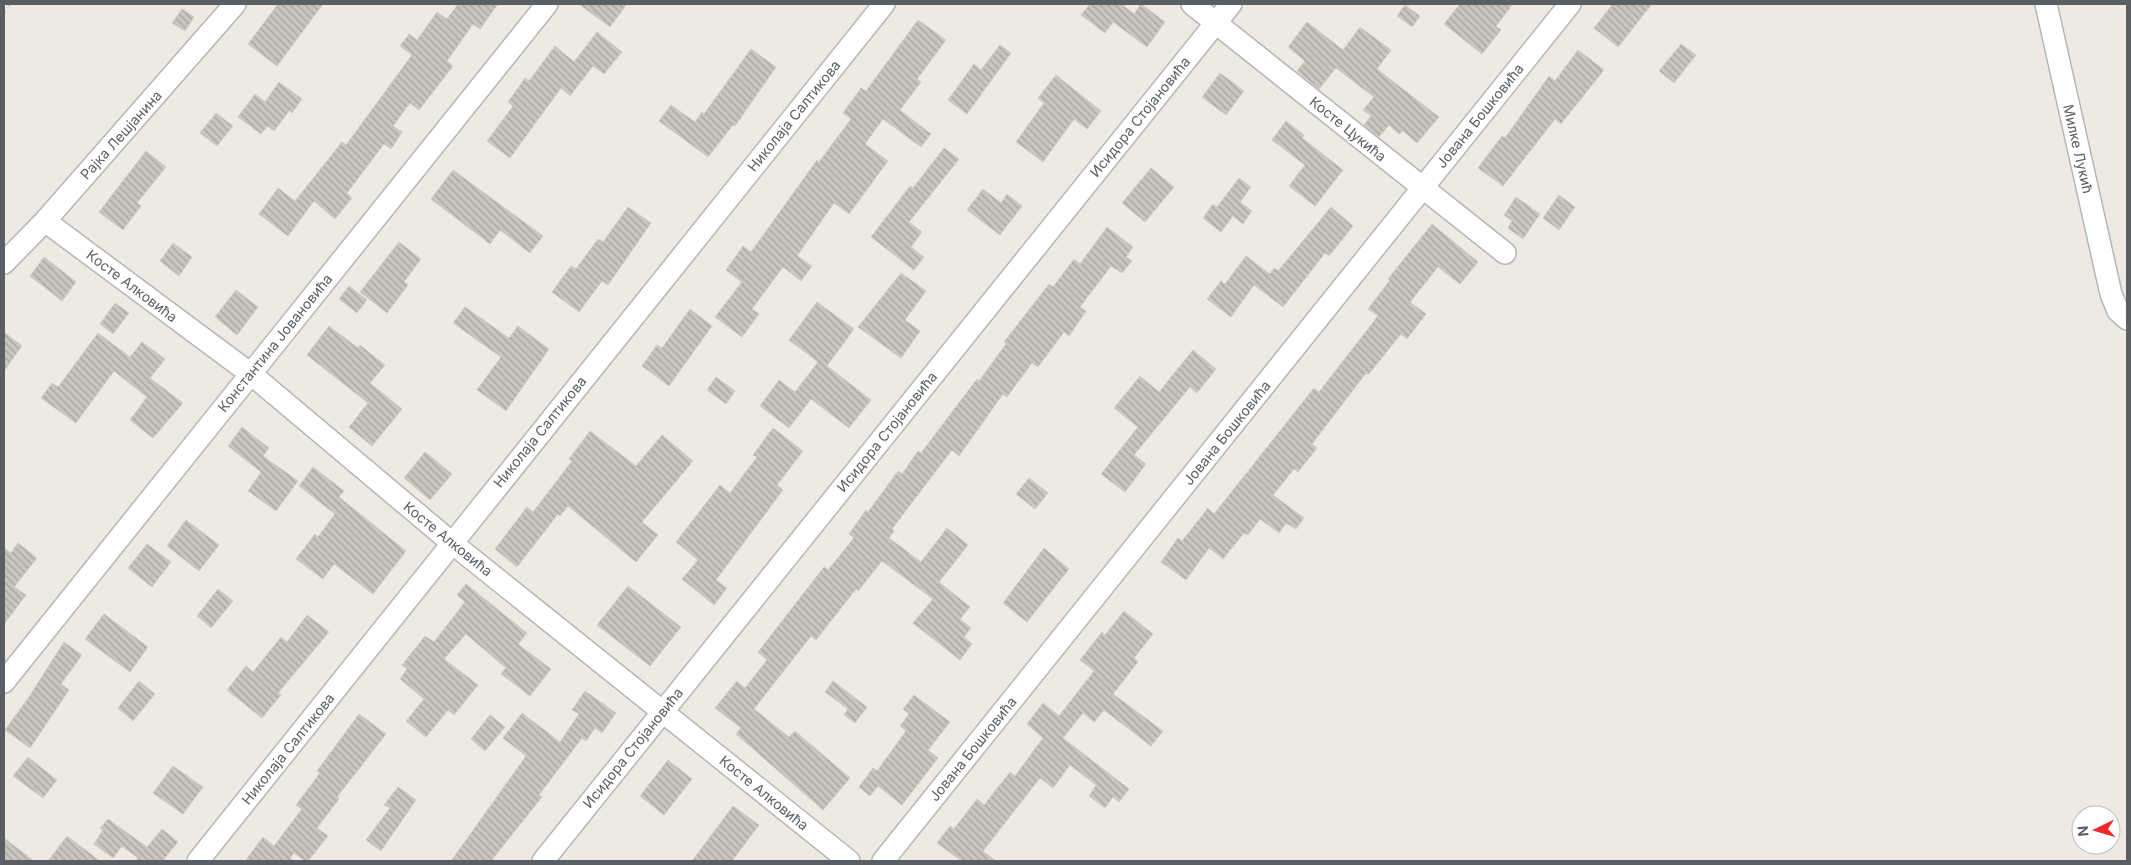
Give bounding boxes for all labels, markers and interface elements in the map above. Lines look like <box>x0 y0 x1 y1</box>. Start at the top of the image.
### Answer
street label: Исидора Стојановића <box>1086 53 1193 180</box>
street label: Николаја Салтикова <box>744 57 844 175</box>
street label: Јована Бошковића <box>1432 60 1527 171</box>
street label: Рајка Лешјанина <box>76 87 165 183</box>
street label: Косте Цукића <box>1307 93 1390 165</box>
street label: Милке Лукић <box>2060 103 2097 195</box>
street label: Косте Алковића <box>84 246 181 325</box>
street label: Константина Јовановића <box>214 270 335 415</box>
street label: Исидора Стојановића <box>833 368 940 495</box>
street label: Николаја Салтикова <box>490 373 590 491</box>
street label: Јована Бошковића <box>1179 377 1274 488</box>
street label: Косте Алковића <box>400 498 496 580</box>
street label: Исидора Стојановића <box>579 684 686 811</box>
street label: Николаја Салтикова <box>238 690 338 808</box>
street label: Јована Бошковића <box>925 693 1020 804</box>
street label: Косте Алковића <box>716 752 812 834</box>
north arrow <box>2071 805 2121 855</box>
text: N <box>2074 825 2091 837</box>

